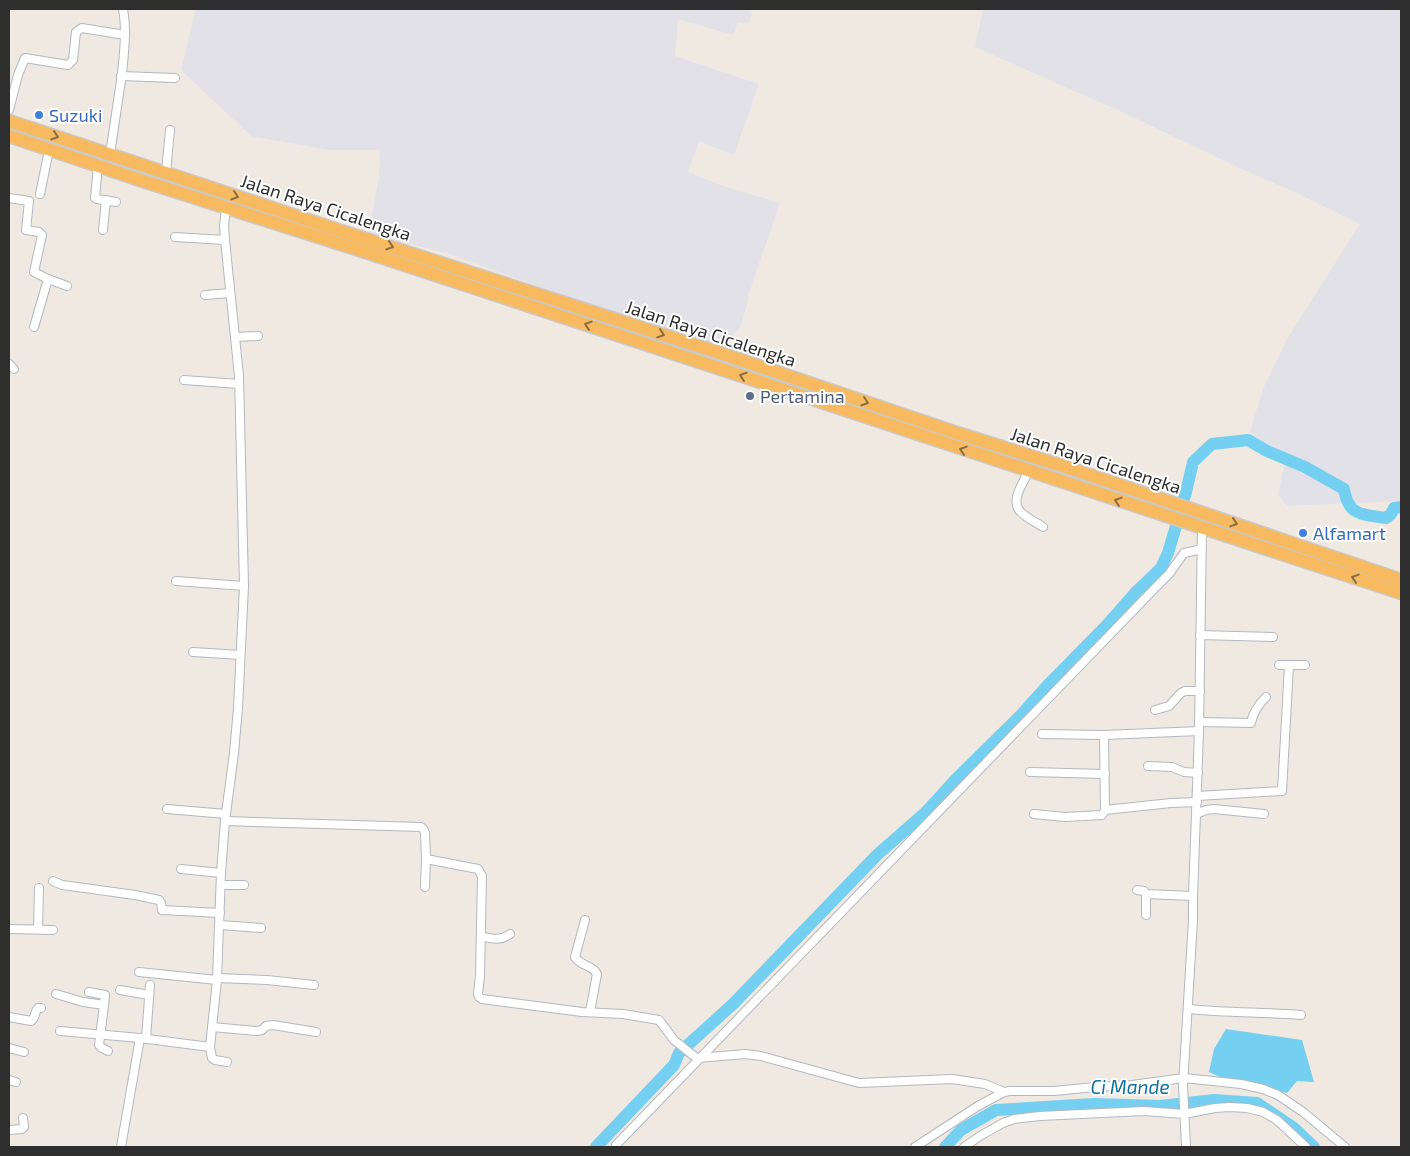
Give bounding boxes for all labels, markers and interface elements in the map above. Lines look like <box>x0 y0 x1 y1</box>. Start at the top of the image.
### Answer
place label: Suzuki <box>49 104 102 126</box>
marker: Suzuki <box>33 109 45 121</box>
one-way arrow <box>50 130 59 140</box>
street label: Jalan Raya Cicalengka <box>238 169 414 245</box>
one-way arrow <box>230 190 239 200</box>
one-way arrow <box>385 240 393 250</box>
street label: Jalan Raya Cicalengka <box>623 295 799 371</box>
one-way arrow <box>585 321 593 331</box>
one-way arrow <box>656 329 664 339</box>
one-way arrow <box>739 372 748 382</box>
place label: Pertamina <box>760 385 845 407</box>
marker: Pertamina <box>744 390 756 402</box>
one-way arrow <box>860 396 868 406</box>
street label: Jalan Raya Cicalengka <box>1008 422 1184 498</box>
one-way arrow <box>960 445 968 455</box>
one-way arrow <box>1114 496 1122 506</box>
one-way arrow <box>1229 518 1237 528</box>
place label: Alfamart <box>1313 522 1386 544</box>
marker: Alfamart <box>1297 527 1309 539</box>
one-way arrow <box>1351 574 1360 584</box>
water label: Ci Mande <box>1090 1075 1170 1098</box>

